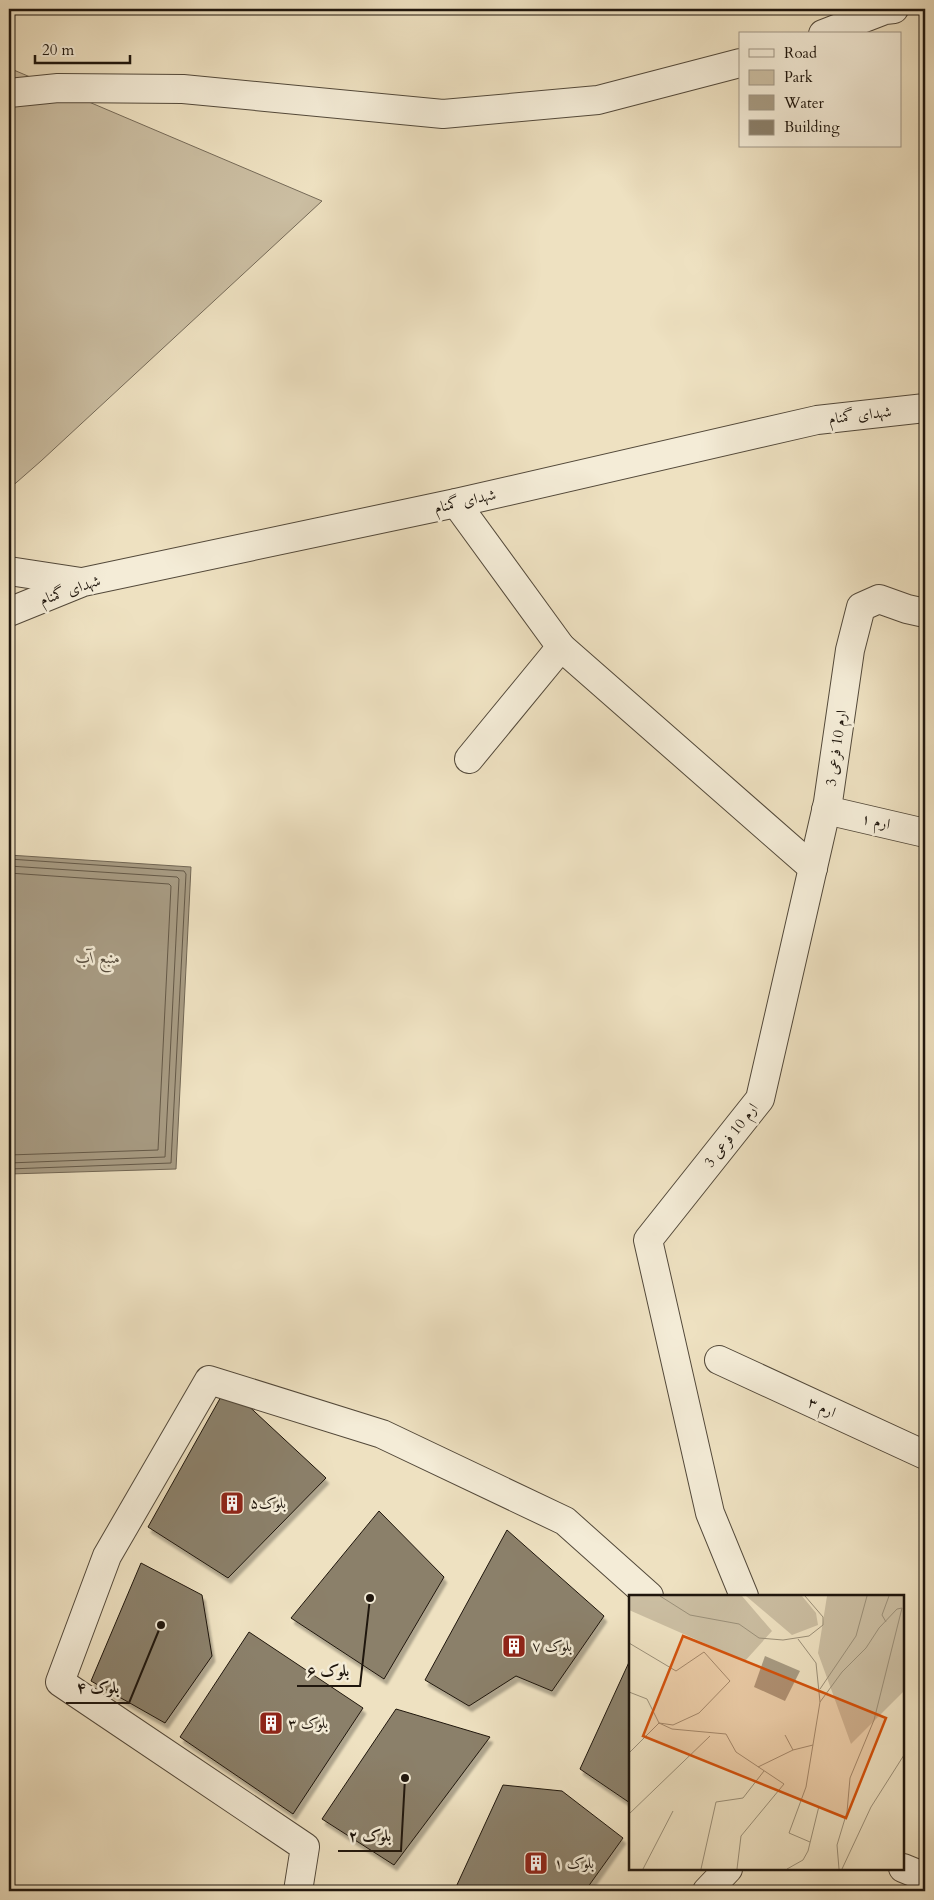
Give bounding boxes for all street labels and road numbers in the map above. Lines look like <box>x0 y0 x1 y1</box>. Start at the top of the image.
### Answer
street label: شهدای گمنام <box>827 401 893 432</box>
street label: شهدای گمنام <box>432 484 499 521</box>
street label: شهدای گمنام <box>37 570 104 613</box>
street label: ارم 10 فرعی 3 <box>821 709 854 788</box>
street label: ارم ۱ <box>859 808 892 837</box>
street label: ارم 10 فرعی 3 <box>699 1099 765 1173</box>
street label: ارم ۳ <box>803 1392 839 1425</box>

